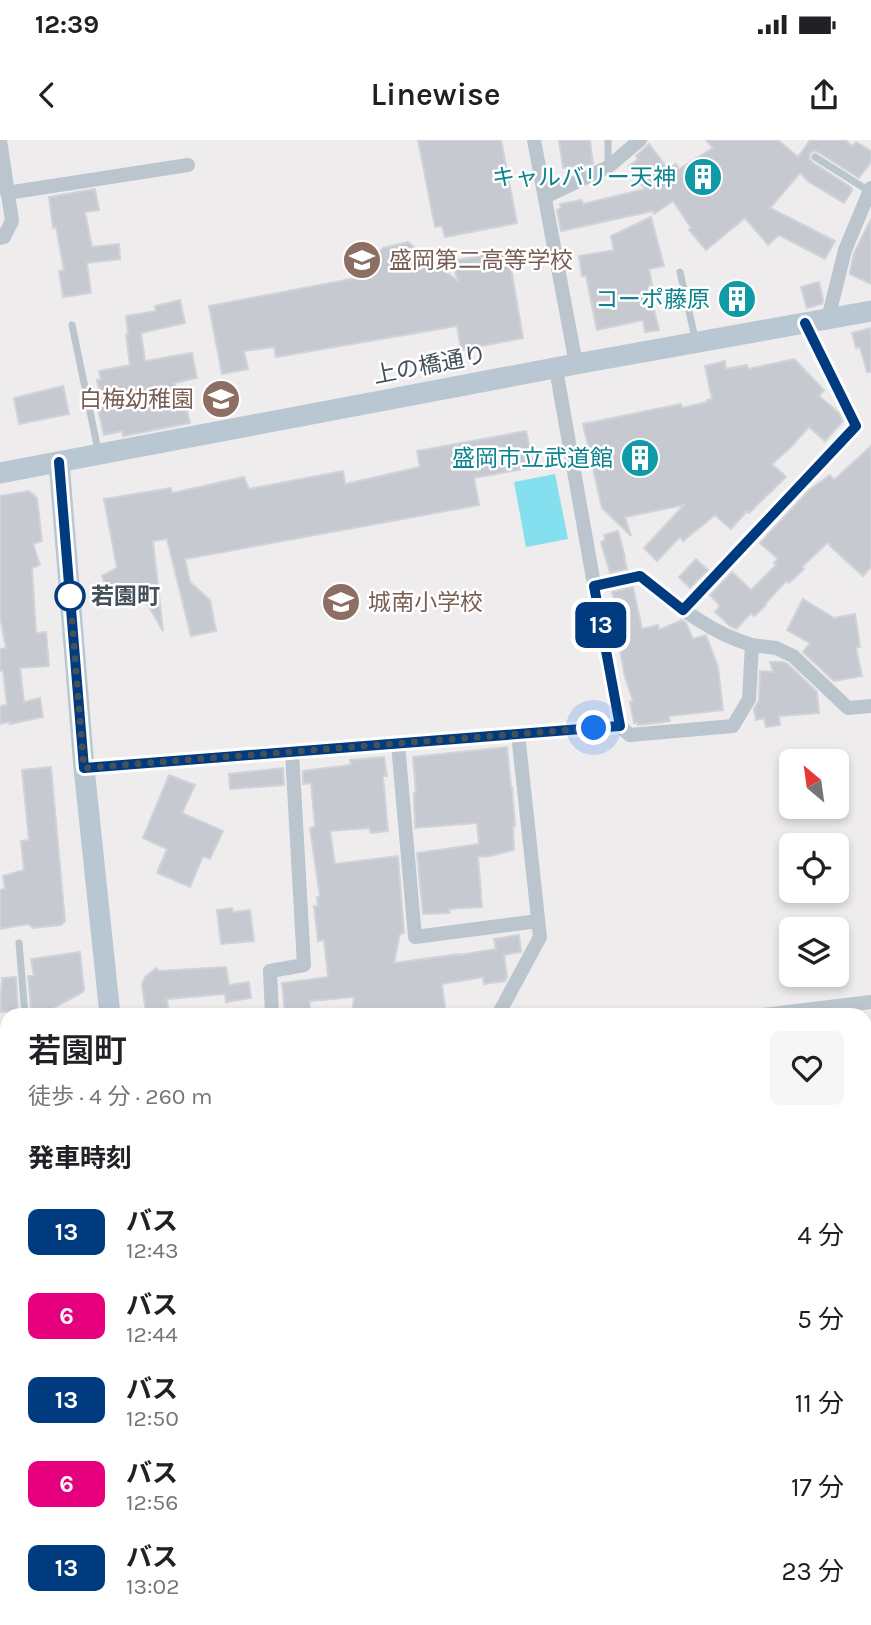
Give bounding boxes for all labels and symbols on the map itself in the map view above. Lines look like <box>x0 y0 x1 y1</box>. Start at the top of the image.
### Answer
building icon: キャルバリー天神 <box>682 156 724 198</box>
place label: キャルバリー天神 <box>492 164 676 191</box>
school or university icon: 盛岡第二高等学校 <box>341 239 383 281</box>
place label: 盛岡第二高等学校 <box>389 247 573 274</box>
building icon: コーポ藤原 <box>716 278 758 320</box>
place label: コーポ藤原 <box>595 286 710 313</box>
street label: 上の橋通り <box>371 341 489 389</box>
school or university icon: 白梅幼稚園 <box>200 378 242 420</box>
place label: 白梅幼稚園 <box>79 386 194 413</box>
building icon: 盛岡市立武道館 <box>619 437 661 479</box>
place label: 盛岡市立武道館 <box>452 445 613 472</box>
marker: 若園町 <box>55 581 85 611</box>
school or university icon: 城南小学校 <box>320 581 362 623</box>
place label: 若園町 <box>91 583 160 610</box>
place label: 城南小学校 <box>368 589 483 616</box>
line badge: 13 <box>570 602 632 648</box>
your location <box>576 710 611 745</box>
north arrow <box>779 749 849 819</box>

